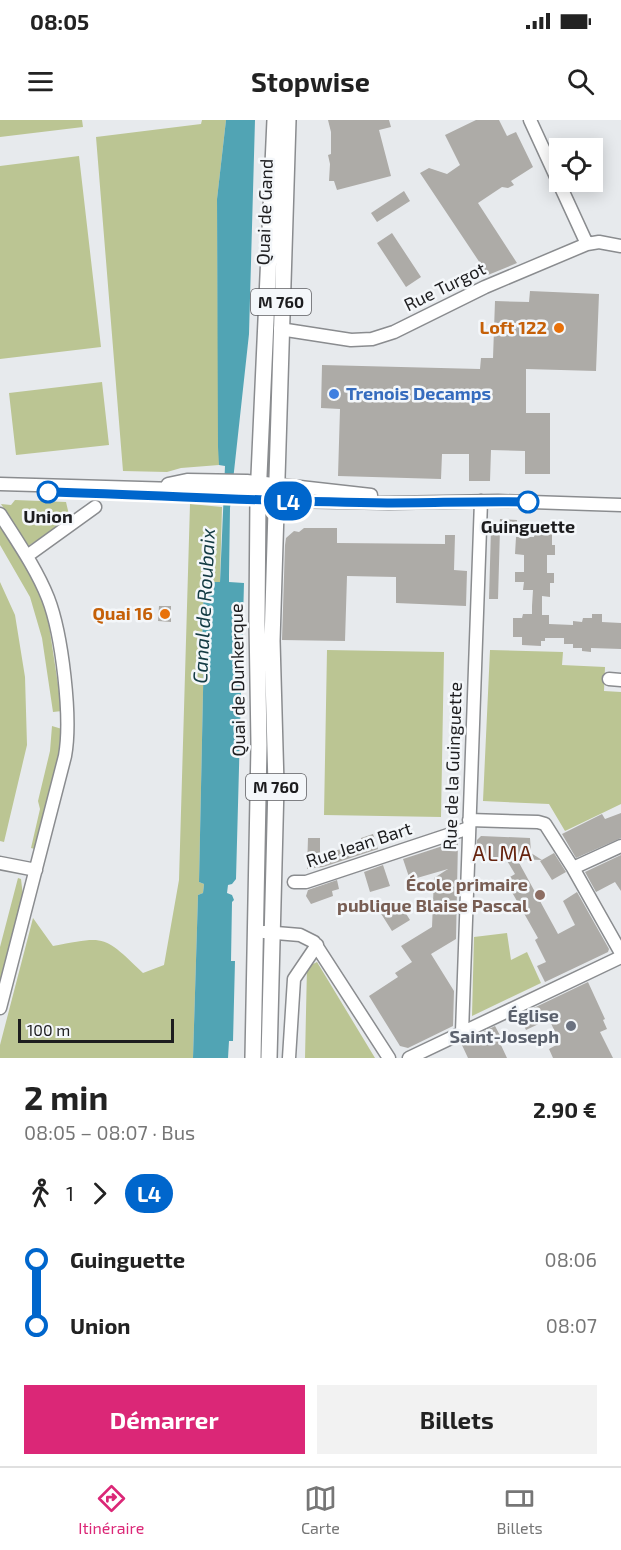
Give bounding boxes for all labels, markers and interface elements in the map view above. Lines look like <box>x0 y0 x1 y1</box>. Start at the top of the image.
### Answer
text: 08:05 <box>30 8 89 34</box>
icon: menu <box>24 65 57 98</box>
text: Stopwise <box>251 65 370 97</box>
icon: search <box>564 65 597 98</box>
map controls <box>549 138 603 192</box>
button: locate <box>549 138 603 192</box>
street label: Quai de Gand <box>251 158 277 266</box>
street label: Rue Turgot <box>400 257 489 315</box>
road number: M 760 <box>251 289 311 315</box>
place label: Loft 122 <box>480 316 547 338</box>
marker: Loft 122 <box>552 321 566 335</box>
place label: Trenois Decamps <box>346 382 491 404</box>
marker: Trenois Decamps <box>327 387 341 401</box>
marker: Union <box>37 481 59 503</box>
line badge: L4 <box>261 482 315 520</box>
text: L4 <box>276 489 300 514</box>
marker: Guinguette <box>517 491 539 513</box>
place label: Union <box>23 505 73 527</box>
place label: Guinguette <box>481 515 575 537</box>
water label: Canal de Roubaix <box>187 527 219 684</box>
place label: Quai 16 <box>92 602 153 624</box>
street label: Quai de Dunkerque <box>225 603 249 757</box>
marker: Quai 16 <box>158 607 172 621</box>
street label: Rue de la Guinguette <box>438 682 466 850</box>
road number: M 760 <box>246 774 306 800</box>
street label: Rue Jean Bart <box>303 817 415 872</box>
district label: ALMA <box>472 840 534 865</box>
place label: École primaire publique Blaise Pascal <box>337 873 528 916</box>
marker: École primaire publique Blaise Pascal <box>533 888 547 902</box>
place label: Église Saint-Joseph <box>450 1004 559 1047</box>
scale bar <box>18 1016 174 1043</box>
marker: Église Saint-Joseph <box>564 1019 578 1033</box>
text: 100 m <box>27 1020 70 1039</box>
text: 2 min <box>24 1077 108 1117</box>
text: 2.90 € <box>533 1096 597 1122</box>
text: 08:05 – 08:07 · Bus <box>24 1120 195 1144</box>
icon: walk <box>24 1177 57 1210</box>
icon: forward <box>83 1177 116 1210</box>
text: 1 <box>66 1181 74 1205</box>
text: L4 <box>137 1181 161 1206</box>
text: Guinguette <box>70 1246 185 1272</box>
text: 08:06 <box>545 1247 597 1271</box>
text: Union <box>70 1312 131 1338</box>
text: 08:07 <box>546 1313 597 1337</box>
button: Démarrer <box>24 1385 305 1454</box>
button: Billets <box>317 1385 597 1454</box>
tab: Itinéraire <box>78 1482 144 1537</box>
tab: Carte <box>301 1482 340 1537</box>
tab: Billets <box>497 1482 543 1537</box>

